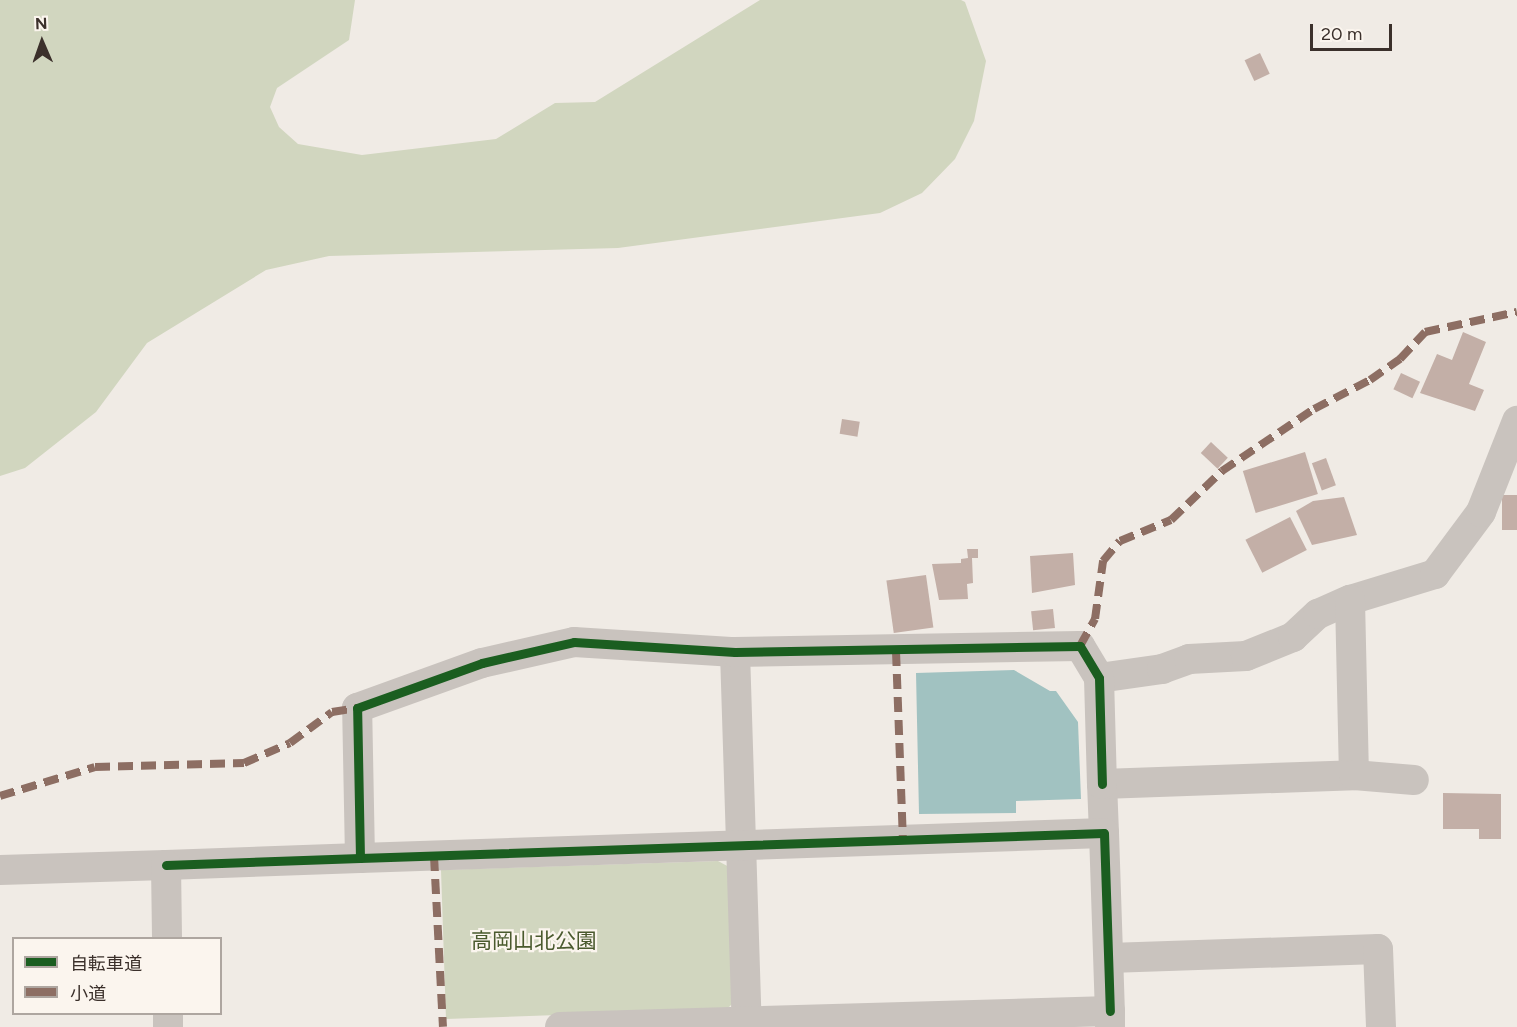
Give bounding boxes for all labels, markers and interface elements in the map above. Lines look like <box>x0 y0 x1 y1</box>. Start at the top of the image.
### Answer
north arrow <box>12 12 72 72</box>
scale bar <box>1313 12 1396 50</box>
text: N <box>35 14 48 33</box>
text: 20 m <box>1321 23 1362 45</box>
park label: 高岡山北公園 <box>471 928 597 954</box>
legend <box>12 937 222 1015</box>
text: 自転車道 <box>70 953 142 975</box>
text: 小道 <box>70 983 106 1005</box>

